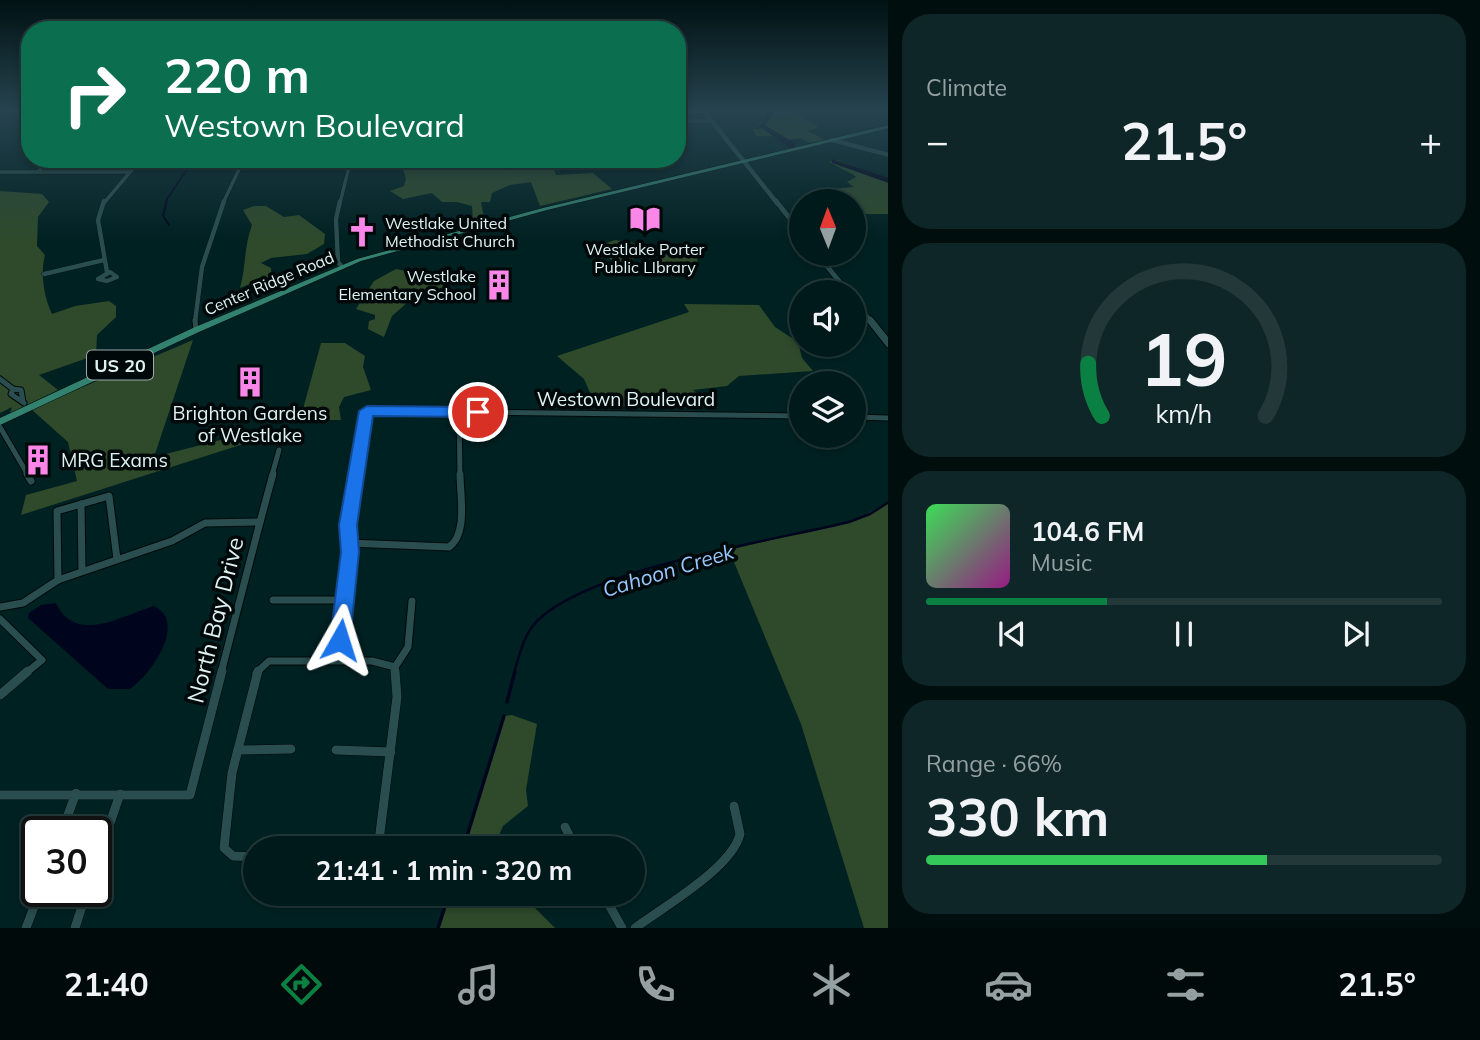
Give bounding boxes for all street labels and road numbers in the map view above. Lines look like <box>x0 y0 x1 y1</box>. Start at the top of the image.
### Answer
street label: Center Ridge Road <box>201 247 337 319</box>
road number: US 20 <box>87 351 153 380</box>
street label: Westown Boulevard <box>537 387 715 411</box>
street label: North Bay Drive <box>180 534 250 706</box>

